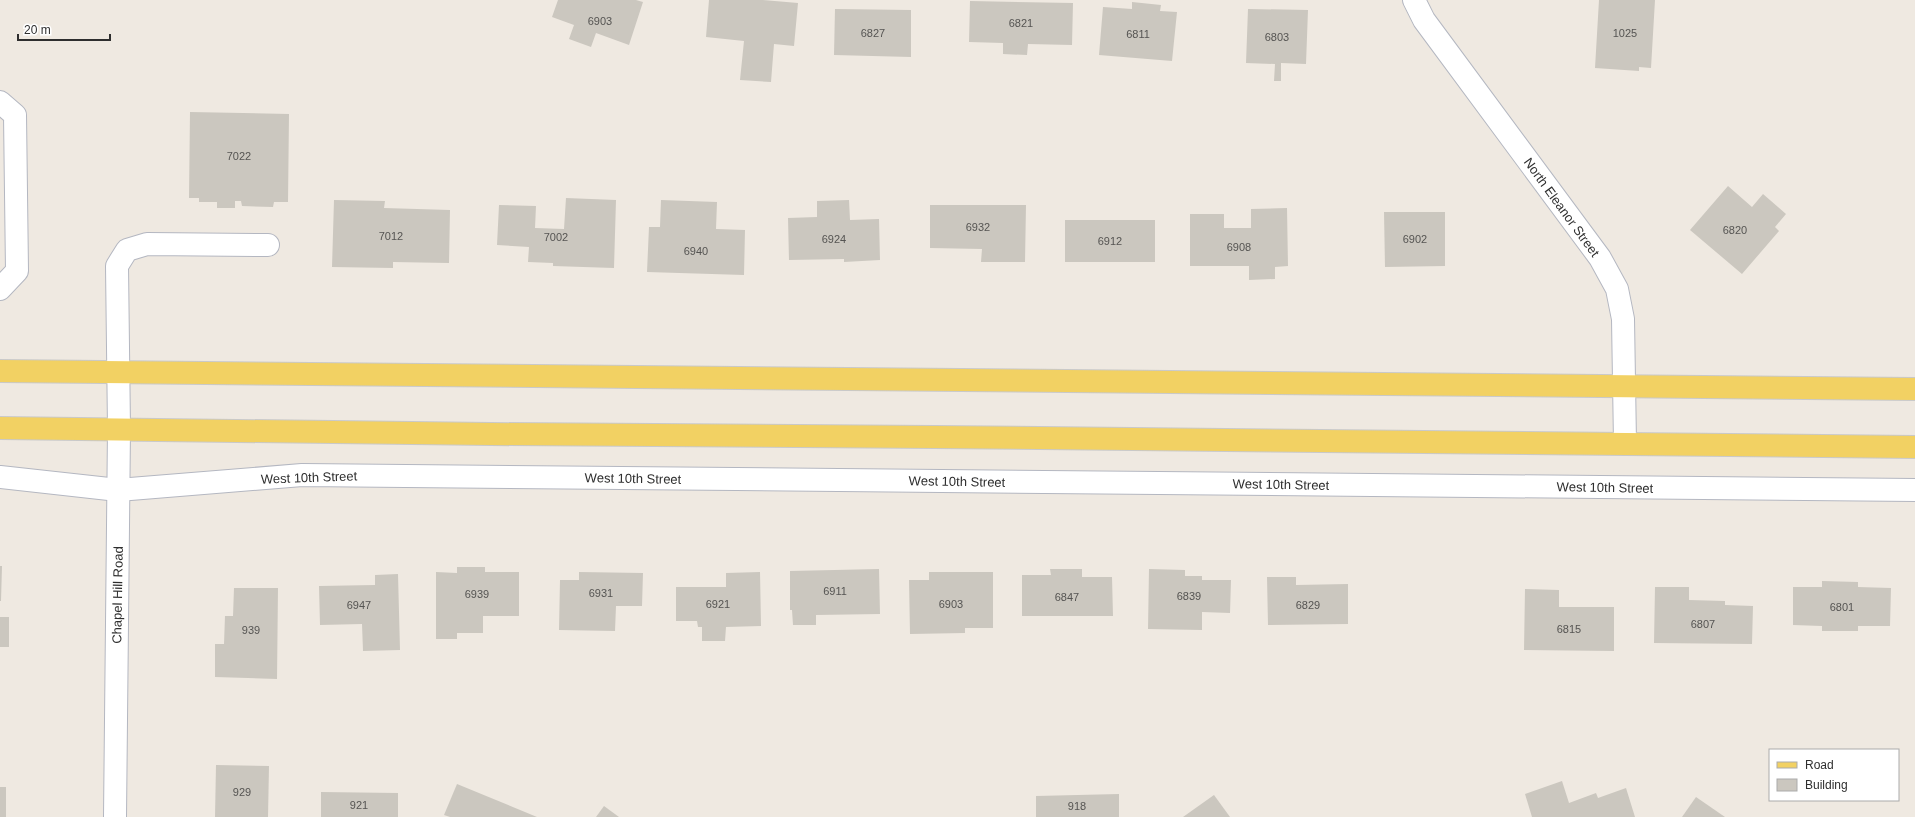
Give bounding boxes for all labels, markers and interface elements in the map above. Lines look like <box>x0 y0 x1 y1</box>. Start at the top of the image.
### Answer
house number: 6903 <box>588 15 612 27</box>
scale bar <box>18 16 110 42</box>
house number: 6821 <box>1009 17 1033 29</box>
text: 20 m <box>24 23 51 37</box>
house number: 6827 <box>861 27 885 39</box>
house number: 1025 <box>1613 27 1637 39</box>
house number: 6811 <box>1126 28 1150 40</box>
house number: 6803 <box>1265 31 1289 43</box>
house number: 7022 <box>227 150 251 162</box>
street label: North Eleanor Street <box>1521 155 1603 260</box>
house number: 6932 <box>966 221 990 233</box>
house number: 6820 <box>1723 224 1747 236</box>
house number: 7012 <box>379 230 403 242</box>
house number: 7002 <box>544 231 568 243</box>
house number: 6924 <box>822 233 846 245</box>
house number: 6902 <box>1403 233 1427 245</box>
house number: 6912 <box>1098 235 1122 247</box>
house number: 6908 <box>1227 241 1251 253</box>
house number: 6940 <box>684 245 708 257</box>
street label: West 10th Street <box>260 468 358 487</box>
street label: West 10th Street <box>585 470 682 487</box>
street label: West 10th Street <box>909 473 1006 490</box>
street label: West 10th Street <box>1233 476 1330 493</box>
street label: West 10th Street <box>1557 479 1654 496</box>
street label: Chapel Hill Road <box>109 546 126 644</box>
house number: 6911 <box>823 585 847 597</box>
house number: 6931 <box>589 587 613 599</box>
house number: 6939 <box>465 588 489 600</box>
house number: 6839 <box>1177 590 1201 602</box>
house number: 6847 <box>1055 591 1079 603</box>
house number: 6921 <box>706 598 730 610</box>
house number: 6903 <box>939 598 963 610</box>
house number: 6947 <box>347 599 371 611</box>
house number: 6829 <box>1296 599 1320 611</box>
house number: 6801 <box>1830 601 1854 613</box>
house number: 6807 <box>1691 618 1715 630</box>
house number: 6815 <box>1557 623 1581 635</box>
house number: 939 <box>242 624 260 636</box>
legend <box>1769 749 1899 801</box>
text: Road <box>1805 758 1834 772</box>
text: Building <box>1805 778 1848 792</box>
house number: 929 <box>233 786 251 798</box>
house number: 921 <box>350 799 368 811</box>
house number: 918 <box>1068 800 1086 812</box>

